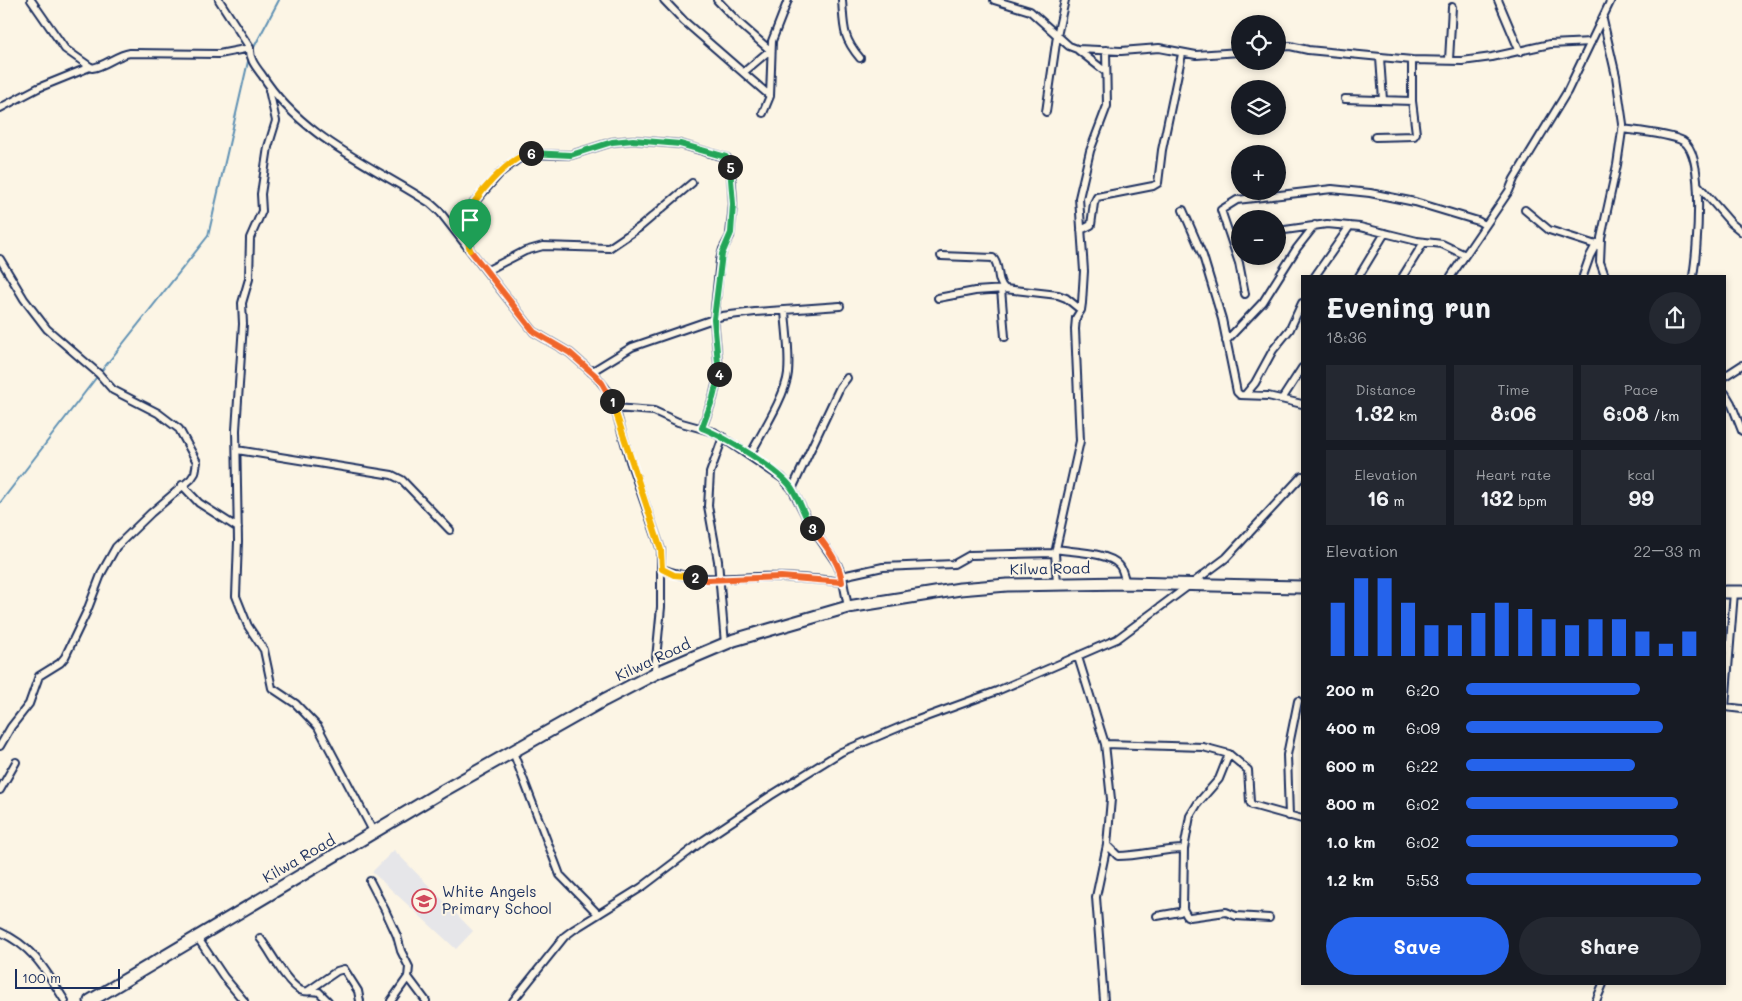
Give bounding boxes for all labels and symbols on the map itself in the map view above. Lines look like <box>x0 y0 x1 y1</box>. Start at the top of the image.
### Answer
pin: 6 <box>518 140 544 166</box>
pin: 5 <box>718 154 742 180</box>
pin <box>449 199 491 250</box>
pin: 4 <box>706 362 732 386</box>
pin: 1 <box>600 388 624 414</box>
pin: 3 <box>800 516 824 540</box>
street label: Kilwa Road <box>1010 557 1090 579</box>
pin: 2 <box>682 564 708 590</box>
street label: Kilwa Road <box>612 633 693 685</box>
street label: Kilwa Road <box>259 829 338 887</box>
place label: White Angels Primary School <box>442 881 552 918</box>
school or university icon: White Angels Primary School <box>411 888 437 914</box>
scale bar <box>15 966 120 989</box>

